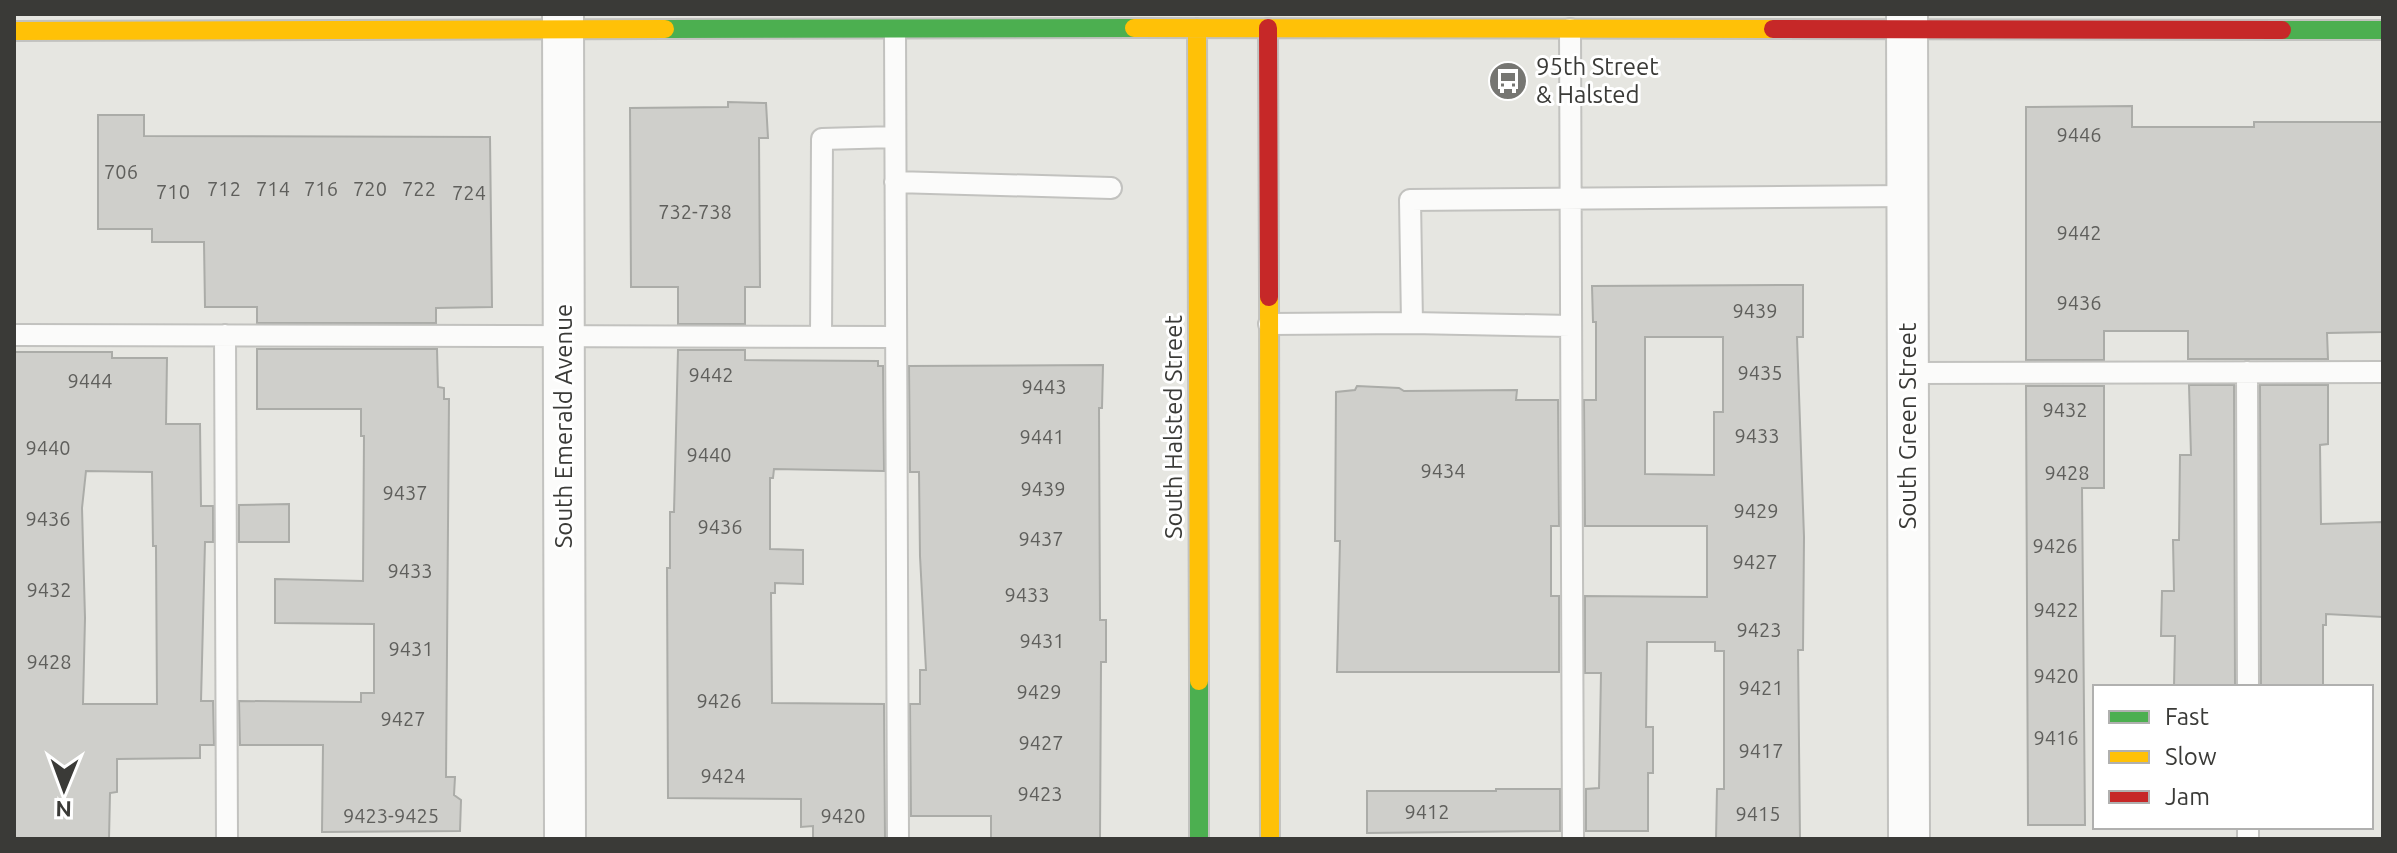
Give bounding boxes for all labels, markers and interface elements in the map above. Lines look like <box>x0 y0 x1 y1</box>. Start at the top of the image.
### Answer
place label: 95th Street & Halsted <box>1536 53 1659 108</box>
bus stop icon: 95th Street & Halsted <box>1487 60 1529 102</box>
house number: 9446 <box>2056 123 2102 146</box>
house number: 706 <box>104 160 138 183</box>
house number: 712 <box>207 177 241 200</box>
house number: 714 <box>256 177 290 200</box>
house number: 716 <box>304 177 338 200</box>
house number: 720 <box>353 177 387 200</box>
house number: 722 <box>402 177 436 200</box>
house number: 710 <box>156 180 190 203</box>
house number: 724 <box>452 181 486 204</box>
house number: 732-738 <box>658 200 732 223</box>
house number: 9442 <box>2056 221 2102 244</box>
house number: 9436 <box>2056 291 2102 314</box>
house number: 9439 <box>1732 299 1778 322</box>
street label: South Emerald Avenue <box>550 304 577 548</box>
street label: South Halsted Street <box>1160 314 1187 539</box>
street label: South Green Street <box>1894 322 1921 529</box>
house number: 9435 <box>1737 361 1783 384</box>
house number: 9442 <box>688 363 734 386</box>
house number: 9444 <box>67 369 113 392</box>
house number: 9443 <box>1021 375 1067 398</box>
house number: 9432 <box>2042 398 2088 421</box>
house number: 9433 <box>1734 424 1780 447</box>
house number: 9441 <box>1019 425 1065 448</box>
house number: 9440 <box>25 436 71 459</box>
house number: 9440 <box>686 443 732 466</box>
house number: 9434 <box>1420 459 1466 482</box>
house number: 9428 <box>2044 461 2090 484</box>
house number: 9439 <box>1020 477 1066 500</box>
house number: 9437 <box>382 481 428 504</box>
house number: 9429 <box>1733 499 1779 522</box>
house number: 9436 <box>25 507 71 530</box>
house number: 9436 <box>697 515 743 538</box>
house number: 9437 <box>1018 527 1064 550</box>
house number: 9426 <box>2032 534 2078 557</box>
house number: 9427 <box>1732 550 1778 573</box>
house number: 9433 <box>387 559 433 582</box>
house number: 9432 <box>26 578 72 601</box>
house number: 9433 <box>1004 583 1050 606</box>
house number: 9422 <box>2033 598 2079 621</box>
house number: 9423 <box>1736 618 1782 641</box>
house number: 9431 <box>1019 629 1065 652</box>
house number: 9431 <box>388 637 434 660</box>
house number: 9428 <box>26 650 72 673</box>
house number: 9420 <box>2033 664 2079 687</box>
house number: 9421 <box>1738 676 1784 699</box>
house number: 9429 <box>1016 680 1062 703</box>
legend <box>2093 685 2373 829</box>
house number: 9426 <box>696 689 742 712</box>
text: Fast <box>2165 703 2209 730</box>
house number: 9427 <box>380 707 426 730</box>
house number: 9416 <box>2033 726 2079 749</box>
house number: 9427 <box>1018 731 1064 754</box>
house number: 9417 <box>1738 739 1784 762</box>
text: Slow <box>2165 743 2217 770</box>
north arrow <box>24 749 104 829</box>
house number: 9424 <box>700 764 746 787</box>
house number: 9423 <box>1017 782 1063 805</box>
text: Jam <box>2165 783 2210 810</box>
text: N <box>55 797 72 822</box>
house number: 9412 <box>1404 800 1450 823</box>
house number: 9415 <box>1735 802 1781 825</box>
house number: 9423-9425 <box>343 804 439 827</box>
house number: 9420 <box>820 804 866 827</box>

